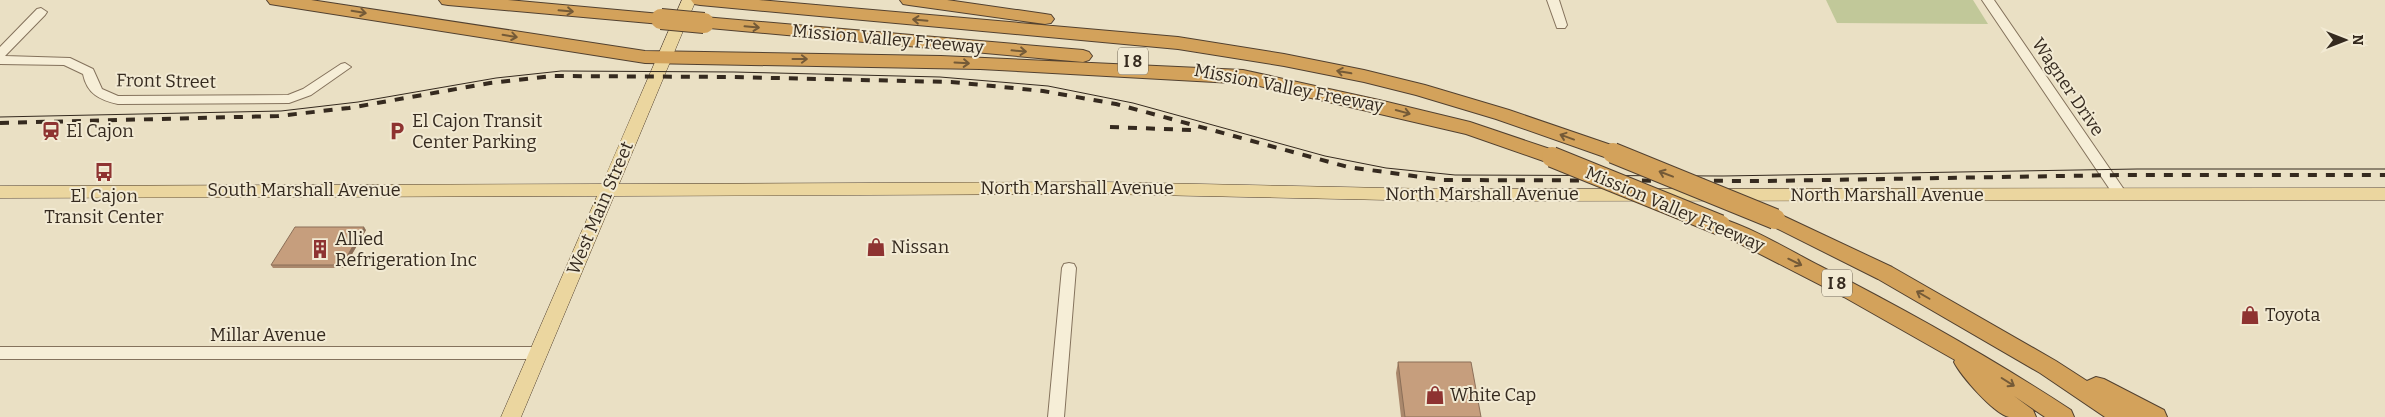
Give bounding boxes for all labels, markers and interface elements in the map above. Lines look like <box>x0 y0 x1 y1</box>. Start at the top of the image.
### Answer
one-way arrow <box>558 6 574 15</box>
one-way arrow <box>351 7 367 17</box>
north arrow <box>2320 15 2370 65</box>
one-way arrow <box>912 16 928 25</box>
street label: Mission Valley Freeway <box>791 20 985 58</box>
one-way arrow <box>744 22 760 32</box>
one-way arrow <box>502 31 518 41</box>
street label: Wagner Drive <box>2027 34 2109 140</box>
text: N <box>2349 35 2366 46</box>
one-way arrow <box>1011 46 1027 55</box>
road number: I 8 <box>1118 48 1148 74</box>
one-way arrow <box>792 54 808 64</box>
one-way arrow <box>954 58 970 67</box>
street label: Mission Valley Freeway <box>1192 59 1386 117</box>
one-way arrow <box>1337 67 1353 77</box>
street label: Front Street <box>116 69 217 93</box>
one-way arrow <box>1395 108 1411 117</box>
place label: El Cajon Transit Center Parking <box>412 110 543 153</box>
station icon: El Cajon <box>40 120 62 142</box>
place label: El Cajon <box>66 120 134 142</box>
parking icon: El Cajon Transit Center Parking <box>386 120 408 142</box>
one-way arrow <box>1560 132 1576 141</box>
street label: West Main Street <box>562 138 638 278</box>
bus stop icon: El Cajon Transit Center <box>93 161 115 183</box>
street label: Mission Valley Freeway <box>1582 161 1768 257</box>
one-way arrow <box>1659 169 1674 178</box>
street label: North Marshall Avenue <box>980 177 1174 199</box>
street label: South Marshall Avenue <box>207 179 401 201</box>
street label: North Marshall Avenue <box>1385 183 1579 205</box>
street label: North Marshall Avenue <box>1790 184 1984 206</box>
place label: El Cajon Transit Center <box>44 185 164 228</box>
place label: Allied Refrigeration Inc <box>335 228 477 271</box>
shop icon: Nissan <box>865 236 887 258</box>
place label: Nissan <box>891 236 950 258</box>
building icon: Allied Refrigeration Inc <box>309 238 331 260</box>
one-way arrow <box>1787 258 1802 267</box>
road number: I 8 <box>1822 270 1852 296</box>
one-way arrow <box>1917 289 1931 299</box>
shop icon: Toyota <box>2239 304 2261 326</box>
place label: Toyota <box>2265 304 2320 326</box>
street label: Millar Avenue <box>210 324 326 346</box>
one-way arrow <box>2001 377 2015 387</box>
shop icon: White Cap <box>1424 384 1446 406</box>
place label: White Cap <box>1450 384 1536 406</box>

